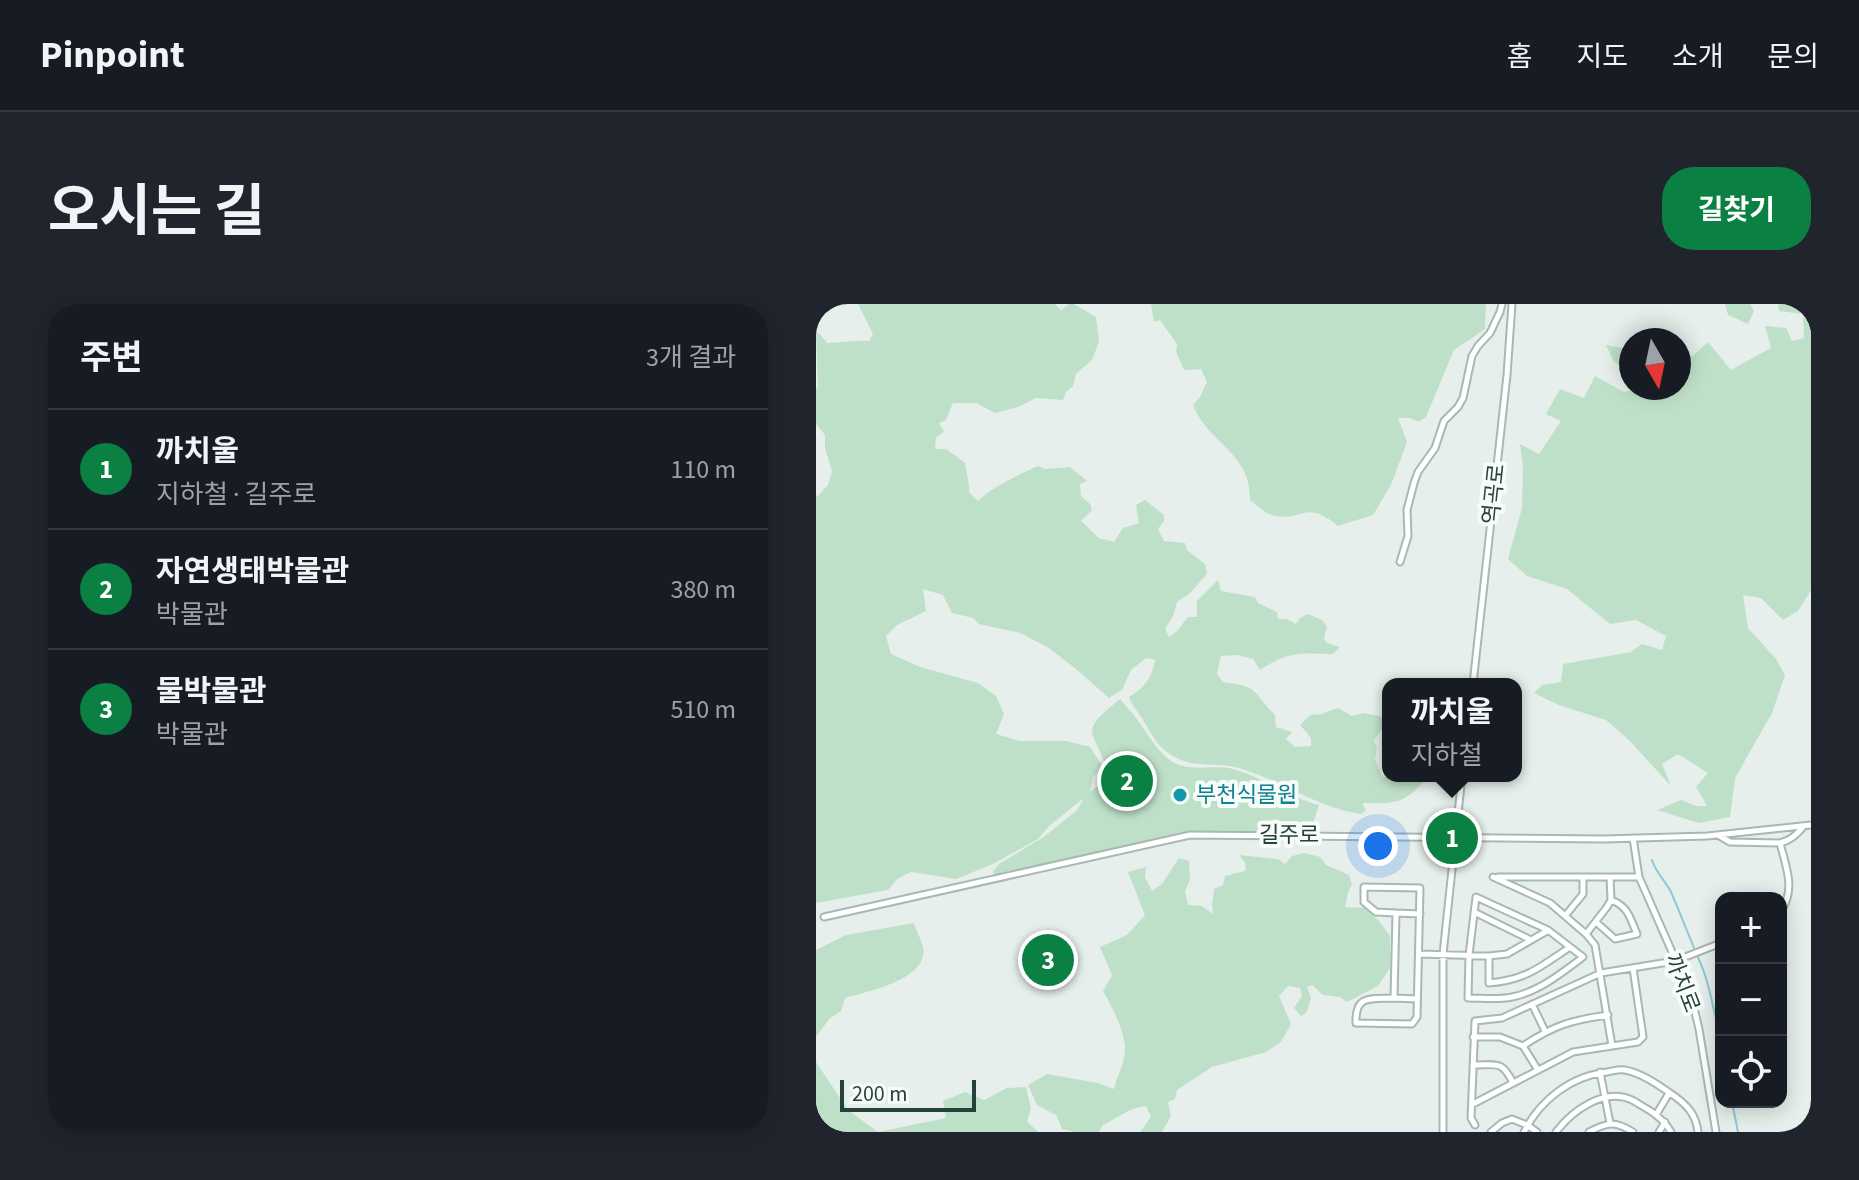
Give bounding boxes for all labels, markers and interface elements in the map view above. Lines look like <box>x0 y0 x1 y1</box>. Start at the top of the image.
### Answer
text: Pinpoint <box>40 28 185 82</box>
text: 홈 <box>1507 37 1532 77</box>
text: 지도 <box>1576 37 1628 77</box>
text: 소개 <box>1672 37 1723 77</box>
text: 문의 <box>1767 37 1819 77</box>
button: 길찾기 <box>1662 167 1811 250</box>
text: 오시는 길 <box>48 173 265 252</box>
north arrow <box>1619 328 1691 400</box>
text: 주변 <box>80 334 143 383</box>
text: 3개 결과 <box>646 339 736 376</box>
text: 까치울 <box>156 430 239 473</box>
text: 1 <box>99 451 113 488</box>
text: 110 m <box>670 451 736 488</box>
street label: 역곡로 <box>1475 462 1513 526</box>
text: 지하철 · 길주로 <box>156 476 316 513</box>
text: 자연생태박물관 <box>156 550 349 593</box>
text: 2 <box>99 571 113 608</box>
text: 380 m <box>670 571 736 608</box>
text: 박물관 <box>156 596 228 633</box>
text: 물박물관 <box>156 670 266 713</box>
popup <box>1382 678 1522 782</box>
text: 3 <box>99 691 113 728</box>
text: 510 m <box>670 691 736 728</box>
text: 까치울 <box>1411 691 1493 734</box>
text: 박물관 <box>156 716 228 753</box>
text: 지하철 <box>1411 737 1482 774</box>
pin: 2 <box>1101 751 1153 811</box>
place label: 부천식물원 <box>1196 779 1297 811</box>
marker: 부천식물원 <box>1171 786 1189 804</box>
pin: 1 <box>1426 808 1478 868</box>
street label: 길주로 <box>1259 819 1319 851</box>
your location <box>1358 826 1398 866</box>
map controls <box>1715 892 1787 1108</box>
button: + <box>1715 892 1787 964</box>
pin: 3 <box>1022 930 1074 990</box>
street label: 까치로 <box>1656 949 1708 1017</box>
button: − <box>1715 964 1787 1036</box>
button: locate <box>1715 1036 1787 1108</box>
scale bar <box>840 1076 976 1112</box>
text: 200 m <box>852 1078 907 1110</box>

